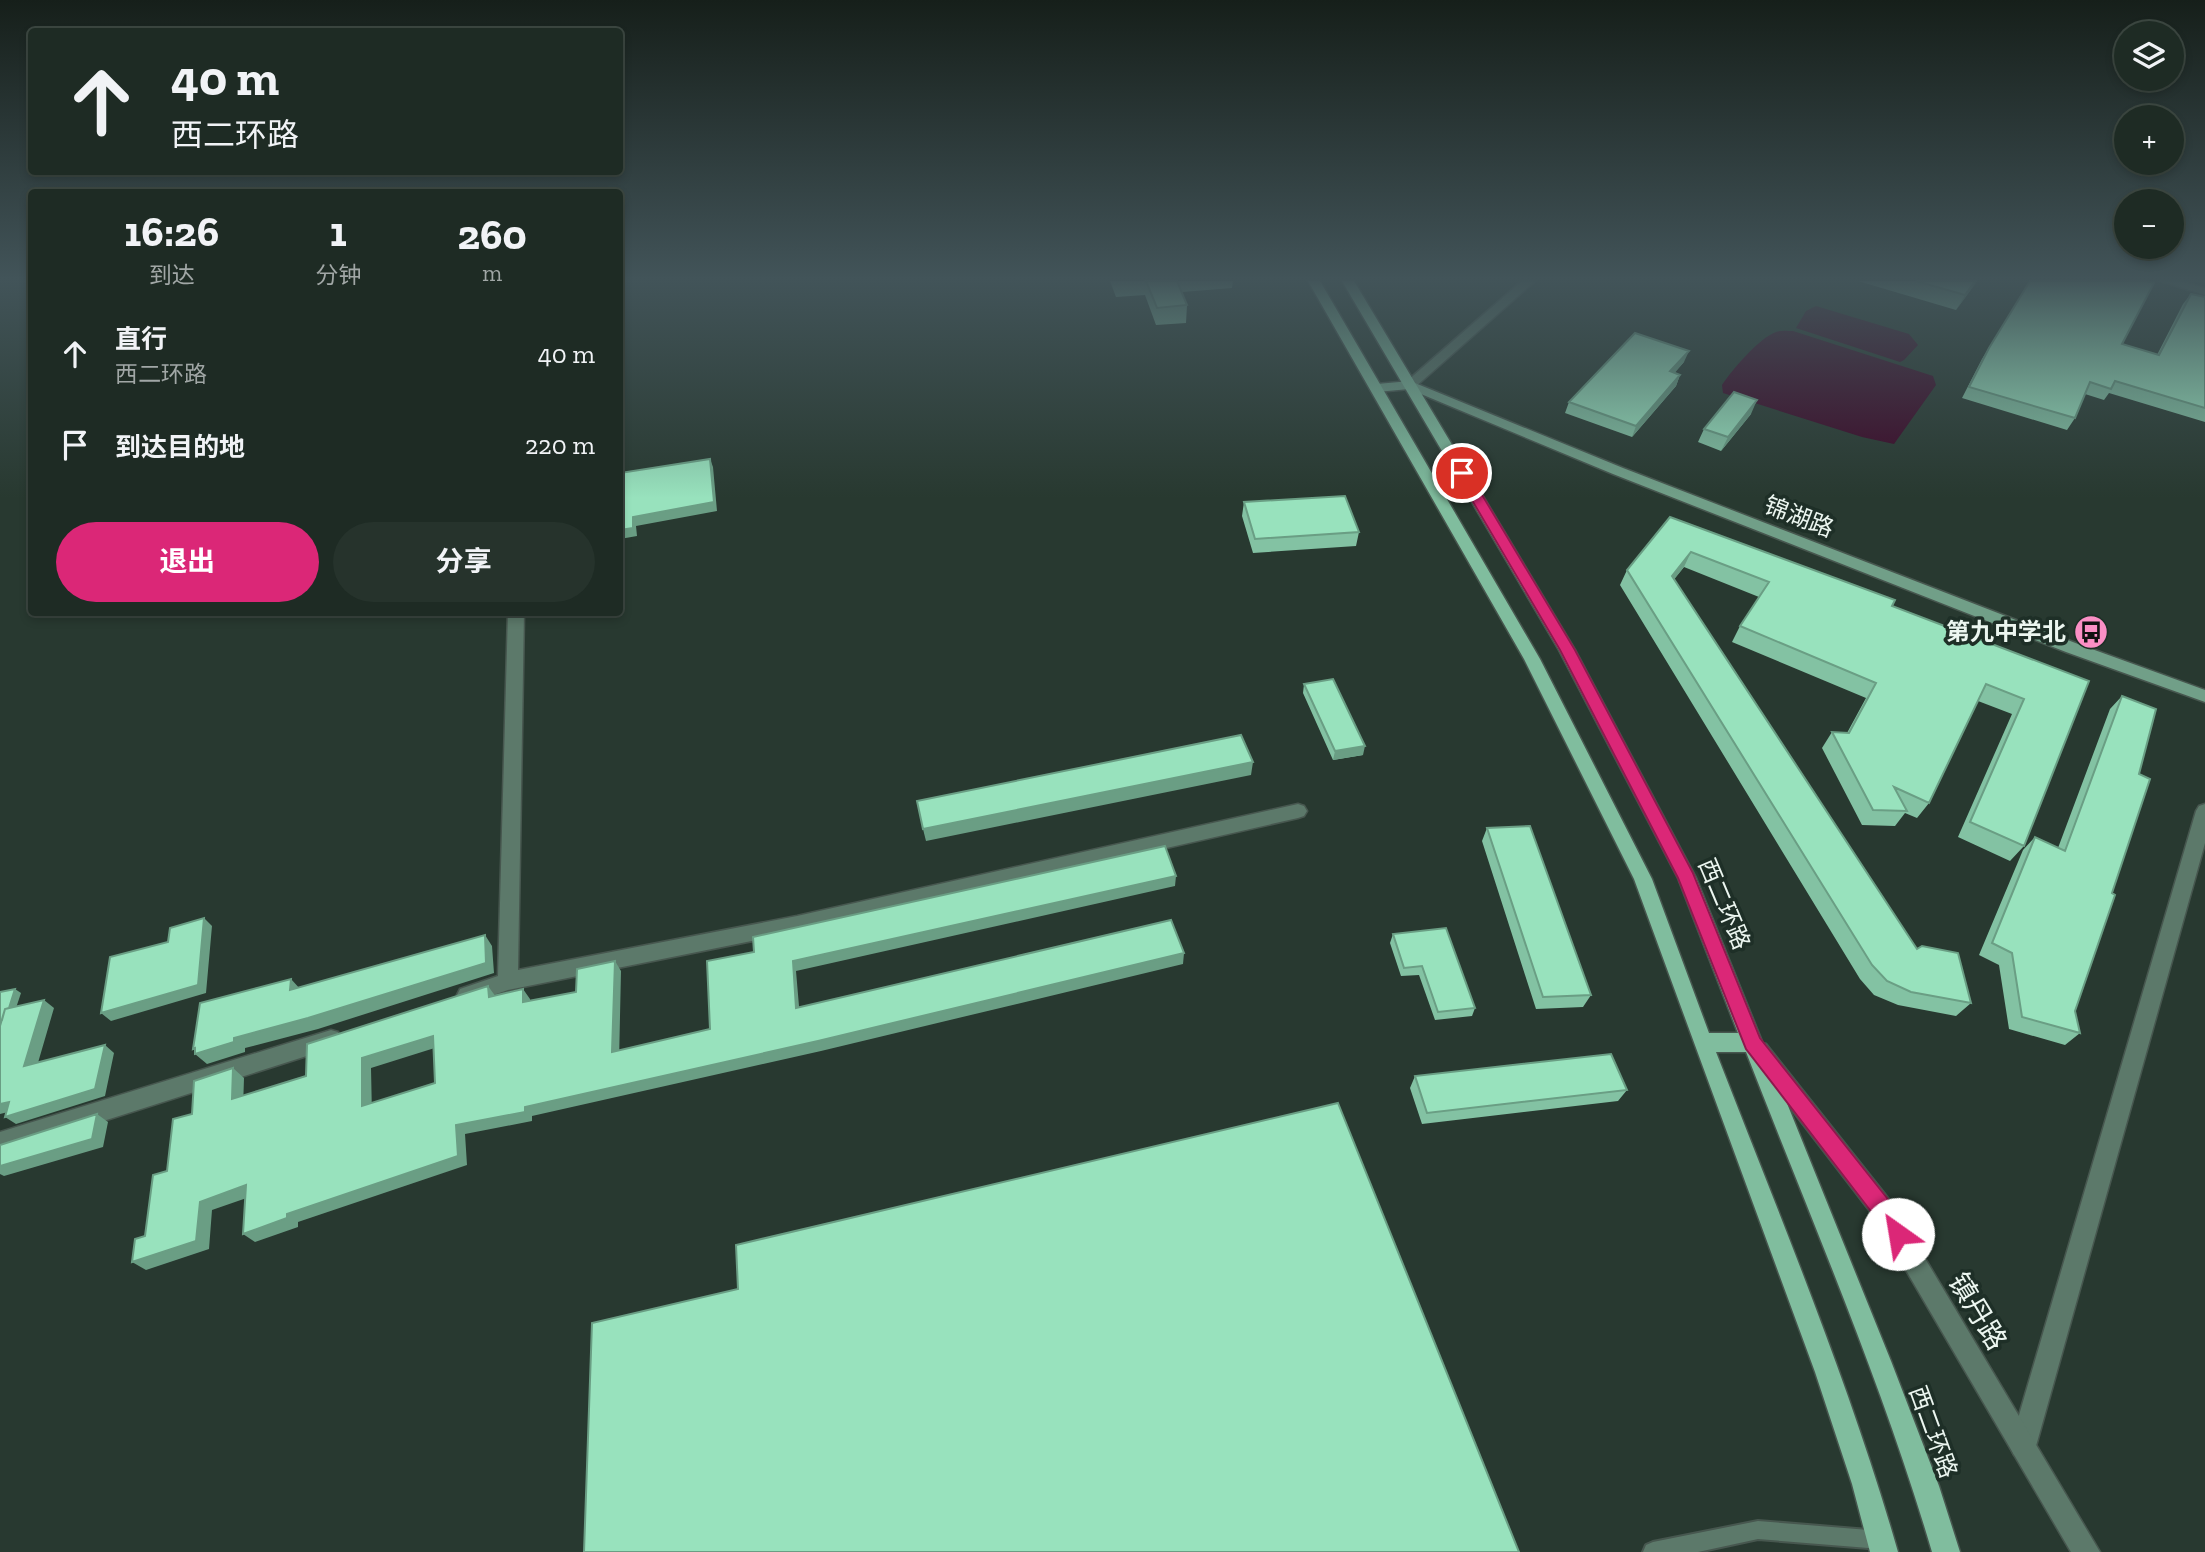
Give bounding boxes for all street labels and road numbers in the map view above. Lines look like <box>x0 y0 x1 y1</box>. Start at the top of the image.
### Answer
street label: 锦湖路 <box>1760 490 1838 543</box>
street label: 西二环路 <box>1692 854 1757 954</box>
street label: 镇丹路 <box>1942 1267 2013 1356</box>
street label: 西二环路 <box>1903 1382 1964 1482</box>

